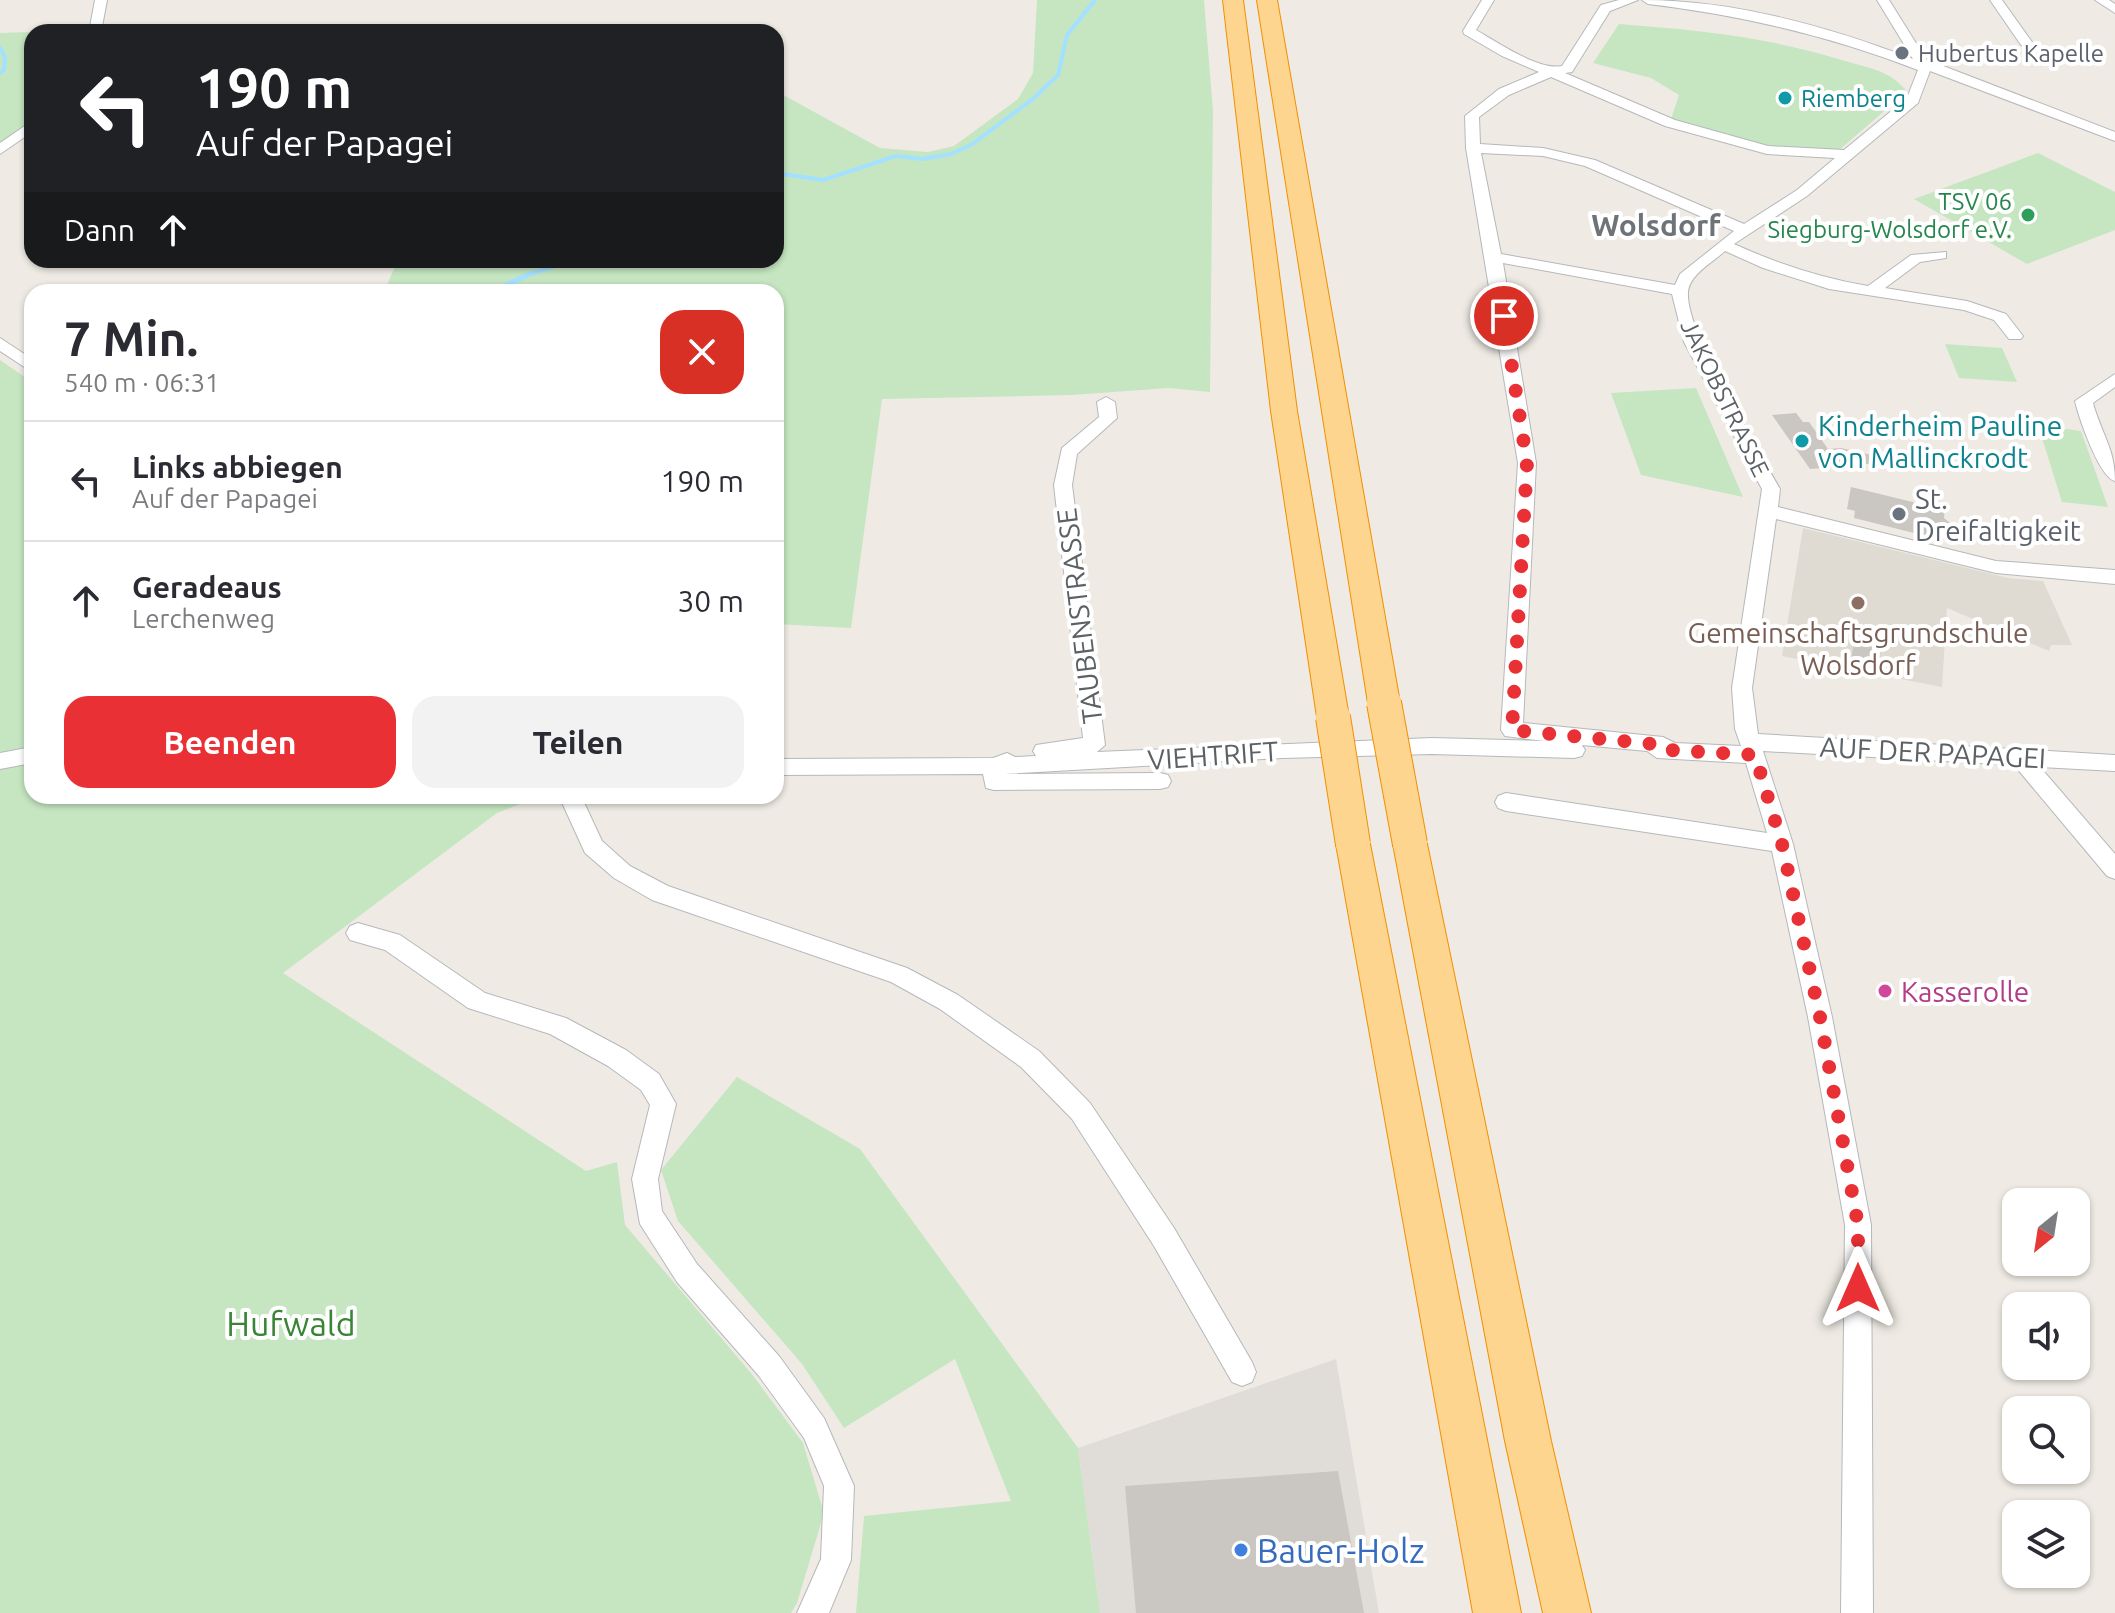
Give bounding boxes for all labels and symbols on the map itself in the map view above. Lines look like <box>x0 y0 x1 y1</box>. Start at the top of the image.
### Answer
place label: Hubertus Kapelle <box>1918 40 2104 67</box>
marker: Hubertus Kapelle <box>1893 44 1911 62</box>
place label: Riemberg <box>1801 85 1906 112</box>
marker: Riemberg <box>1776 89 1794 107</box>
place label: TSV 06 Siegburg-Wolsdorf e.V. <box>1767 188 2012 243</box>
marker: TSV 06 Siegburg-Wolsdorf e.V. <box>2019 206 2037 224</box>
district label: Wolsdorf <box>1591 208 1721 242</box>
pin <box>1470 282 1538 350</box>
street label: JAKOBSTRASSE <box>1675 315 1775 481</box>
place label: Kinderheim Pauline von Mallinckrodt <box>1818 410 2062 473</box>
marker: Kinderheim Pauline von Mallinckrodt <box>1793 432 1811 450</box>
place label: St. Dreifaltigkeit <box>1915 483 2081 546</box>
marker: St. Dreifaltigkeit <box>1890 505 1908 523</box>
street label: TAUBENSTRASSE <box>1050 506 1108 726</box>
marker: Gemeinschaftsgrundschule Wolsdorf <box>1849 594 1867 612</box>
place label: Gemeinschaftsgrundschule Wolsdorf <box>1688 617 2028 680</box>
street label: AUF DER PAPAGEI <box>1819 731 2047 773</box>
street label: VIEHTRIFT <box>1147 735 1280 775</box>
place label: Kasserolle <box>1901 976 2029 1007</box>
marker: Kasserolle <box>1876 982 1894 1000</box>
north arrow <box>2002 1188 2090 1276</box>
position arrow <box>1816 1246 1900 1330</box>
park label: Hufwald <box>226 1304 356 1342</box>
place label: Bauer-Holz <box>1257 1531 1425 1569</box>
marker: Bauer-Holz <box>1232 1541 1250 1559</box>

